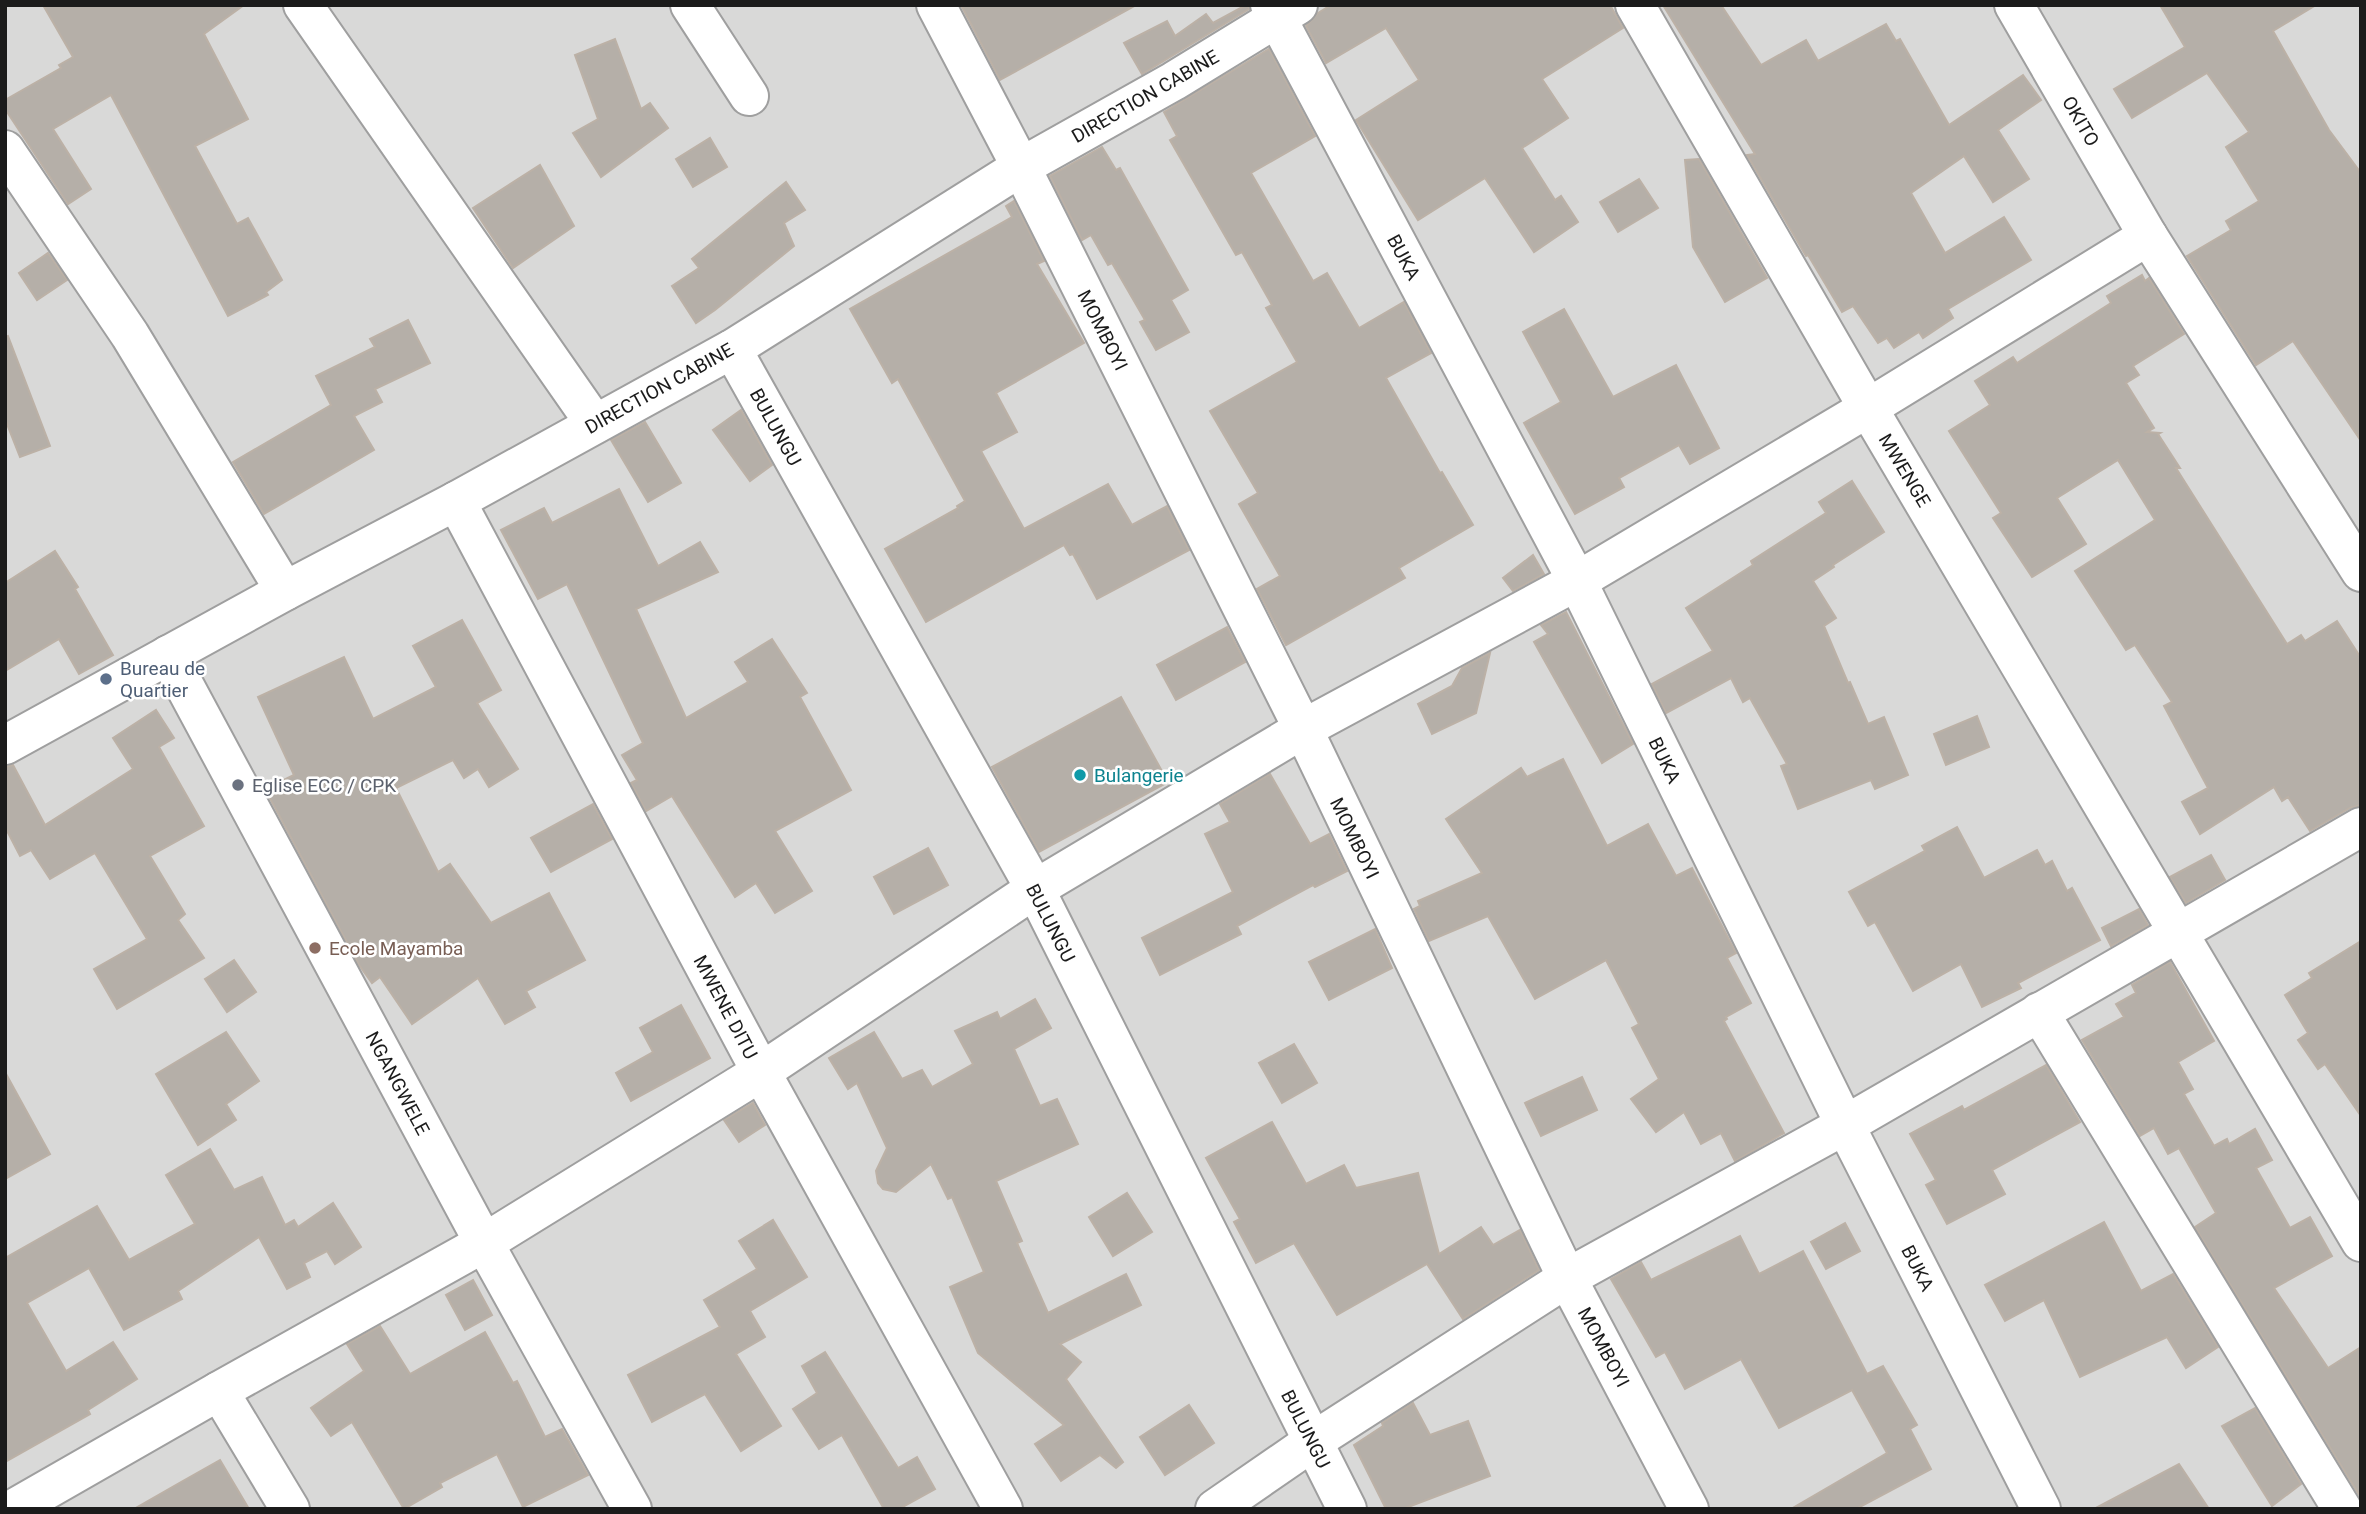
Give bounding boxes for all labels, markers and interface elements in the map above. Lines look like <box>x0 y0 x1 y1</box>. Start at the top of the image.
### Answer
street label: DIRECTION CABINE <box>1068 45 1223 148</box>
street label: OKITO <box>2057 92 2104 150</box>
street label: BUKA <box>1382 230 1425 285</box>
street label: MOMBOYI <box>1072 286 1133 374</box>
street label: DIRECTION CABINE <box>581 338 738 439</box>
street label: BULUNGU <box>745 384 806 470</box>
street label: MWENGE <box>1874 429 1936 511</box>
place label: Bureau de Quartier <box>120 657 205 702</box>
marker: Bureau de Quartier <box>98 671 114 687</box>
street label: BUKA <box>1644 733 1686 788</box>
place label: Bulangerie <box>1094 764 1184 787</box>
marker: Bulangerie <box>1072 767 1088 783</box>
place label: Eglise ECC / CPK <box>252 774 396 797</box>
marker: Eglise ECC / CPK <box>230 777 246 793</box>
street label: MOMBOYI <box>1325 794 1384 883</box>
street label: BULUNGU <box>1021 880 1080 966</box>
place label: Ecole Mayamba <box>329 937 463 960</box>
marker: Ecole Mayamba <box>307 940 323 956</box>
street label: MWENE DITU <box>689 951 763 1063</box>
street label: NGANGWELE <box>361 1027 435 1139</box>
street label: BUKA <box>1896 1241 1939 1296</box>
street label: MOMBOYI <box>1573 1303 1634 1391</box>
street label: BULUNGU <box>1276 1386 1335 1472</box>

